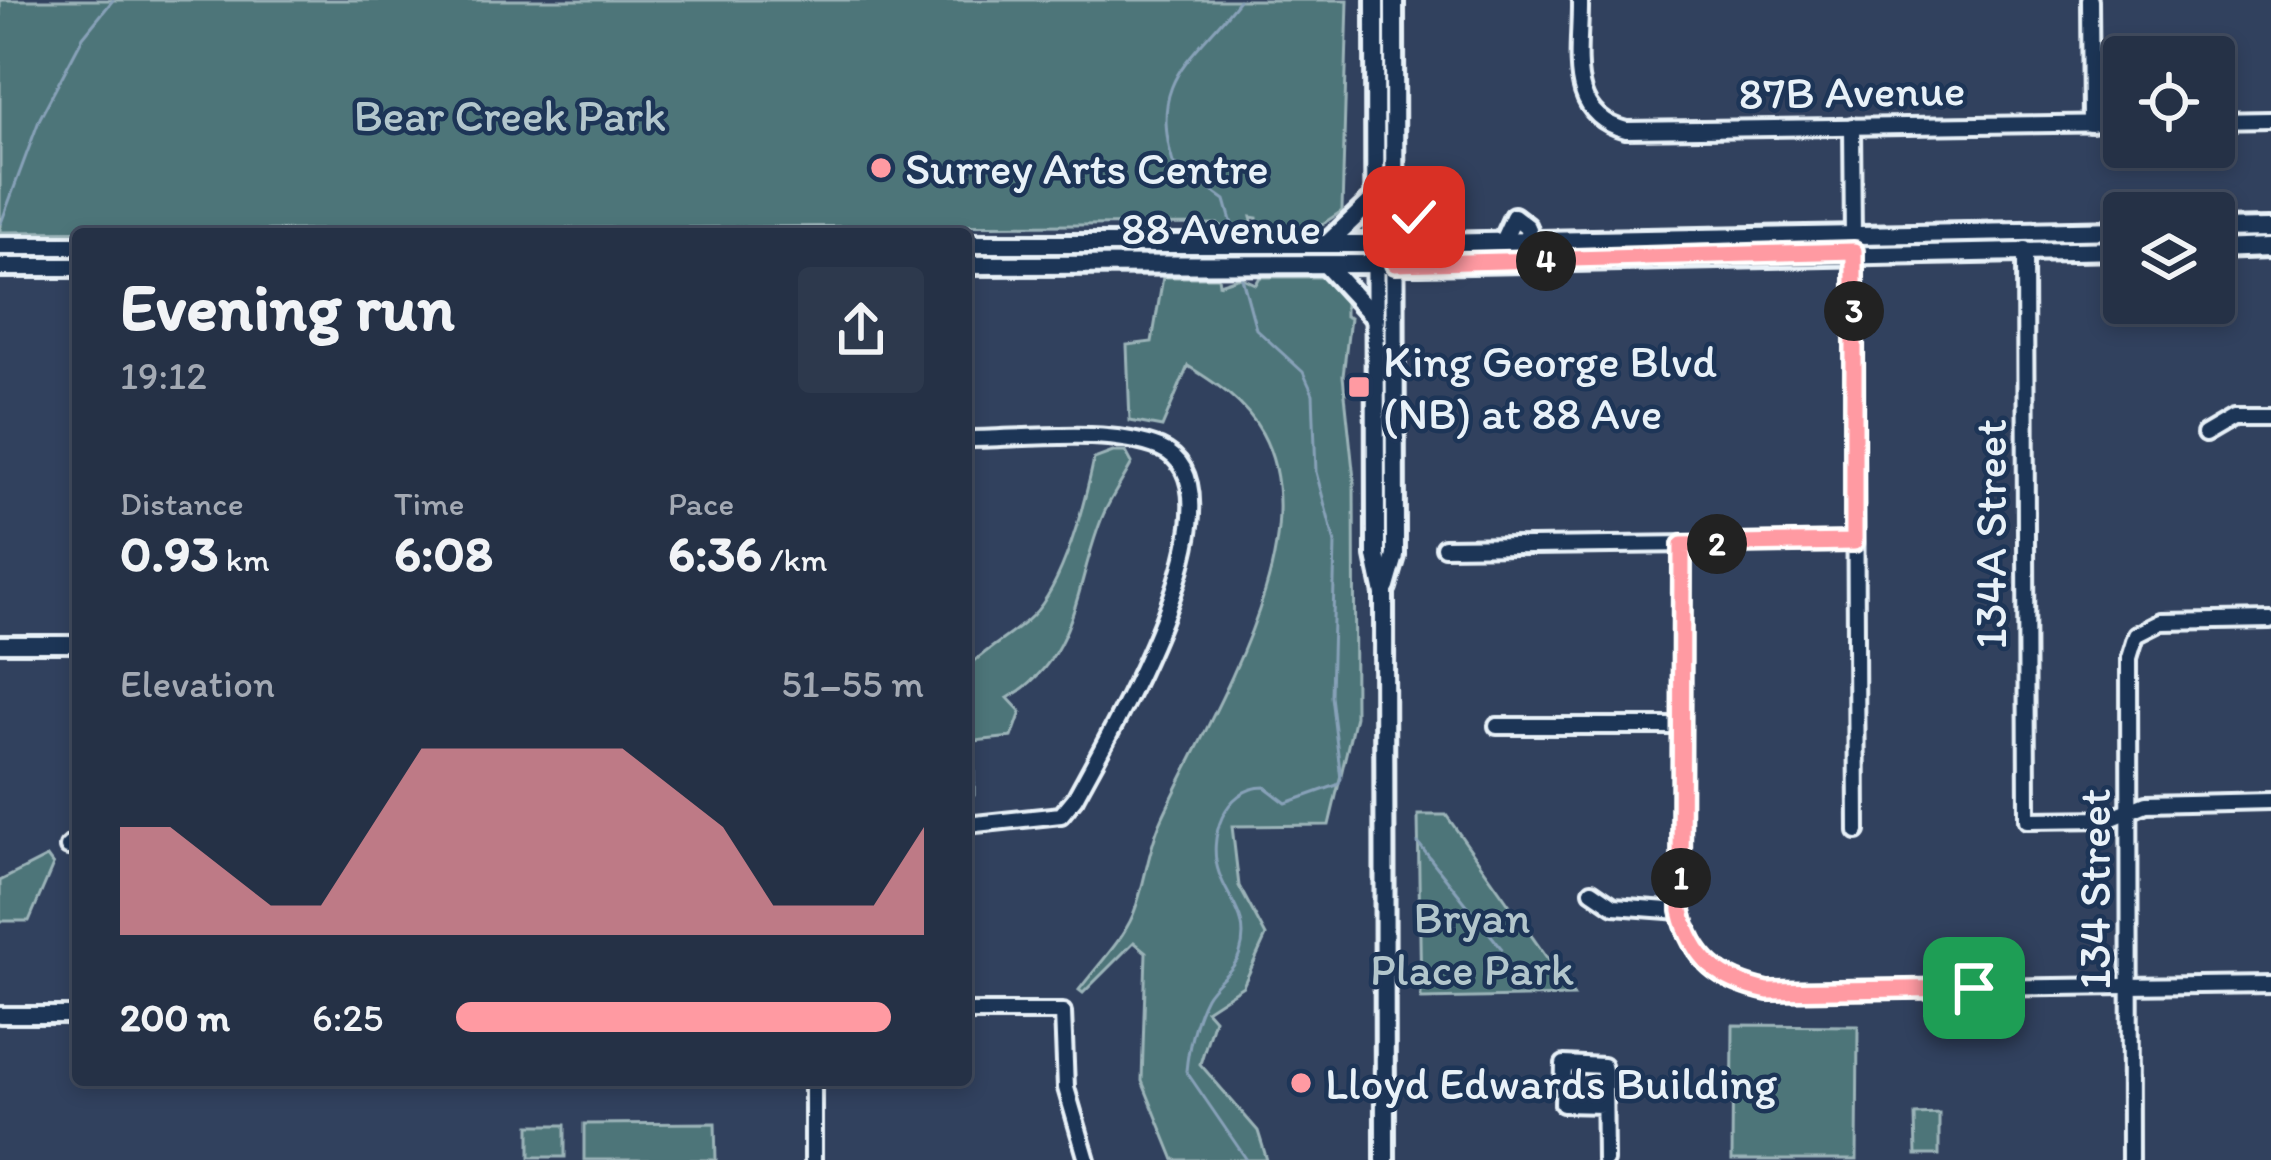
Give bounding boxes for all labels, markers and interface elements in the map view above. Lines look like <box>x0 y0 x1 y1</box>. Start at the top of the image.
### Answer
map controls <box>2103 36 2235 324</box>
button: locate <box>2103 36 2235 168</box>
street label: 87B Avenue <box>1738 62 1966 120</box>
park label: Bear Creek Park <box>354 88 666 142</box>
place label: Surrey Arts Centre <box>905 141 1269 195</box>
marker: Surrey Arts Centre <box>868 155 894 181</box>
pin <box>1363 166 1465 268</box>
icon: check <box>1381 184 1447 250</box>
button: layers <box>2103 192 2235 324</box>
street label: 88 Avenue <box>1121 201 1321 255</box>
pin: 4 <box>1516 231 1576 291</box>
text: 4 <box>1536 241 1556 280</box>
text: Evening run <box>120 267 455 347</box>
button: share <box>798 267 924 393</box>
pin: 3 <box>1824 281 1884 341</box>
text: 3 <box>1845 291 1863 330</box>
place label: King George Blvd (NB) at 88 Ave <box>1383 334 1717 440</box>
text: 19:12 <box>120 352 207 399</box>
marker: King George Blvd (NB) at 88 Ave <box>1346 374 1372 400</box>
street label: 134A Street <box>1963 419 2017 649</box>
text: Distance <box>120 484 244 523</box>
text: Time <box>394 484 464 523</box>
text: Pace <box>668 484 734 523</box>
pin: 2 <box>1687 514 1747 574</box>
text: 0.93 <box>120 523 218 584</box>
text: 6:08 <box>394 523 493 584</box>
text: 6:36 <box>668 523 762 584</box>
text: 2 <box>1708 524 1726 563</box>
text: km <box>218 540 270 579</box>
text: /km <box>762 540 827 579</box>
text: Elevation <box>120 660 275 707</box>
text: 51–55 m <box>781 660 924 707</box>
street label: 134 Street <box>2067 788 2121 990</box>
pin: 1 <box>1651 848 1711 908</box>
text: 1 <box>1673 858 1689 897</box>
park label: Bryan Place Park <box>1370 890 1574 996</box>
pin <box>1923 937 2025 1039</box>
icon: arrive <box>1941 955 2007 1021</box>
text: 200 m <box>120 994 230 1041</box>
text: 6:25 <box>312 994 383 1041</box>
place label: Lloyd Edwards Building <box>1325 1056 1777 1110</box>
marker: Lloyd Edwards Building <box>1288 1070 1314 1096</box>

